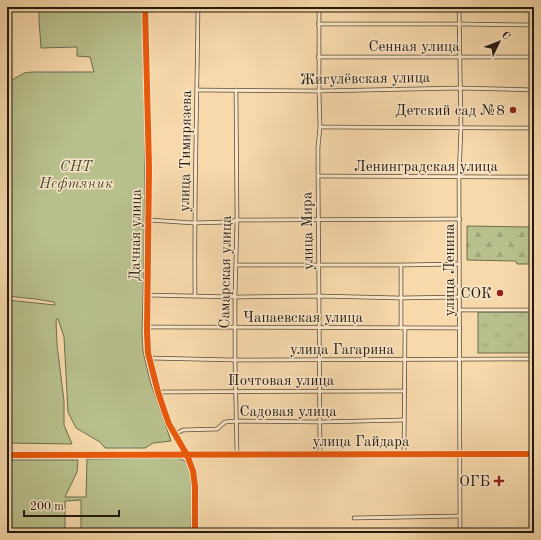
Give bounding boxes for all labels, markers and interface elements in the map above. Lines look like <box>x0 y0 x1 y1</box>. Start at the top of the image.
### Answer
north arrow <box>479 22 519 62</box>
text: С <box>499 30 512 43</box>
street label: Сенная улица <box>368 40 460 55</box>
street label: Жигулёвская улица <box>300 71 431 88</box>
street label: улица Тимирязева <box>178 89 195 212</box>
place label: Детский сад №8 <box>395 104 505 119</box>
marker: Детский сад №8 <box>508 105 518 115</box>
park label: СНТ Нефтяник <box>38 160 113 192</box>
street label: Ленинградская улица <box>354 160 499 175</box>
street label: Дачная улица <box>128 188 145 281</box>
street label: улица Мира <box>300 191 317 270</box>
street label: Самарская улица <box>218 215 235 329</box>
street label: улица Ленина <box>443 223 458 317</box>
place label: СОК <box>461 287 492 302</box>
marker: СОК <box>495 288 505 298</box>
street label: Чапаевская улица <box>243 311 364 326</box>
street label: улица Гагарина <box>290 343 394 358</box>
street label: Почтовая улица <box>228 374 335 389</box>
street label: Садовая улица <box>239 405 337 420</box>
street label: улица Гайдара <box>313 435 410 450</box>
place label: ОГБ <box>459 475 490 490</box>
marker: ОГБ <box>493 475 505 487</box>
scale bar <box>24 492 119 518</box>
text: 200 m <box>30 501 64 513</box>

